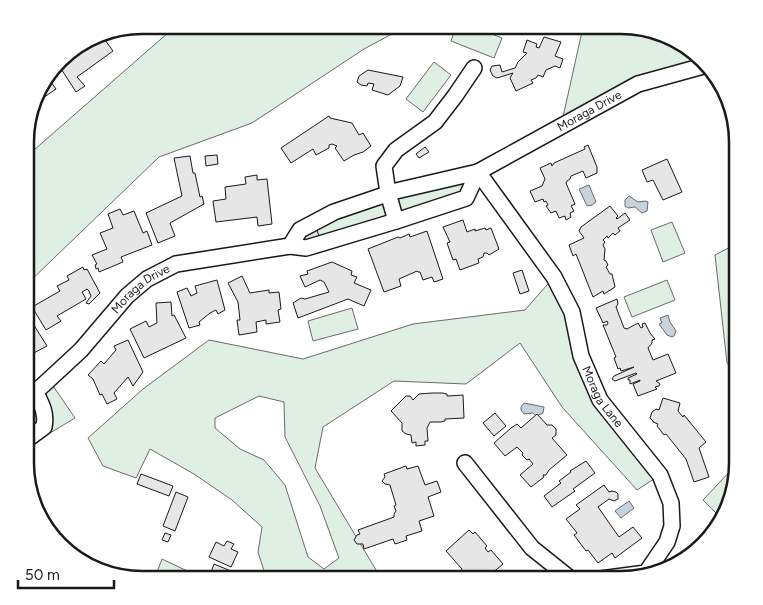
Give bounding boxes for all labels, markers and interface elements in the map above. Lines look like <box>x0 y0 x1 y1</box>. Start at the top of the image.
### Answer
street label: Moraga Drive <box>555 87 624 134</box>
street label: Moraga Drive <box>108 261 172 316</box>
street label: Moraga Lane <box>579 364 626 430</box>
scale bar <box>18 558 114 590</box>
text: 50 m <box>25 566 60 584</box>

